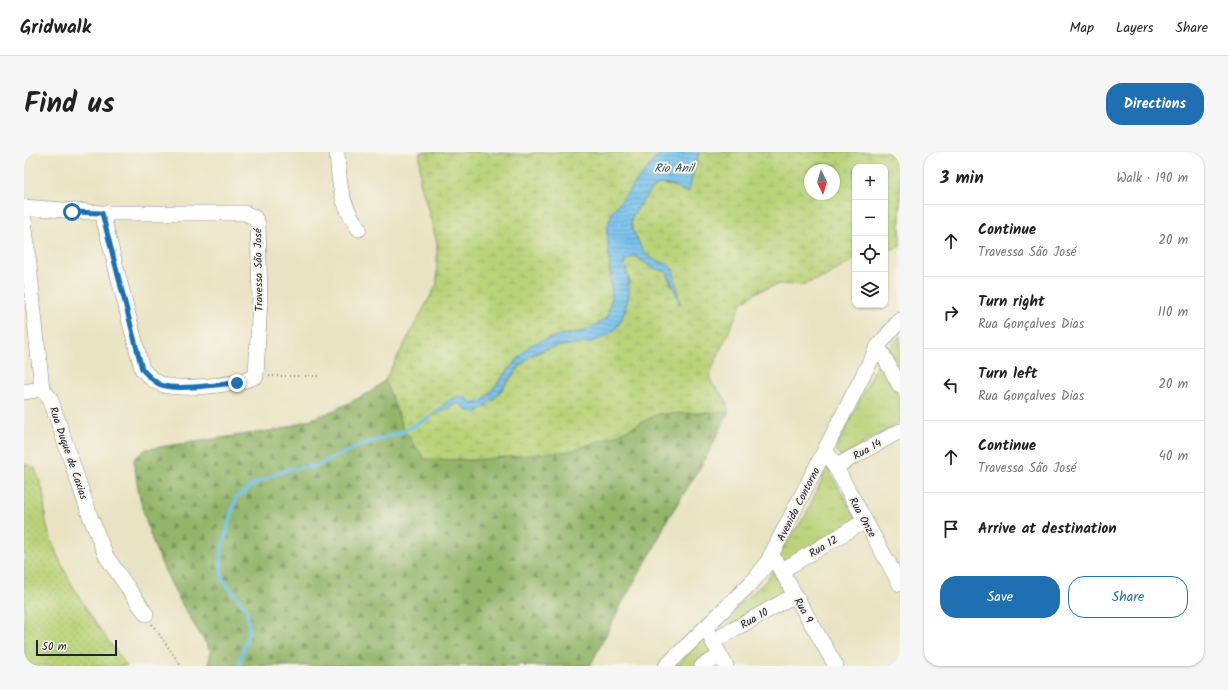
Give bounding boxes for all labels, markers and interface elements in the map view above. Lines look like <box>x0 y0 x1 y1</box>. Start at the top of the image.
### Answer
text: Gridwalk <box>20 13 91 43</box>
text: Map <box>1070 17 1094 39</box>
text: Layers <box>1116 17 1154 39</box>
text: Share <box>1176 17 1208 39</box>
text: Find us <box>24 82 115 127</box>
button: Directions <box>1106 83 1204 125</box>
water label: Rio Anil <box>654 159 696 178</box>
north arrow <box>804 164 840 200</box>
map controls <box>852 164 888 308</box>
button: + <box>852 164 888 200</box>
text: 3 min <box>940 165 984 192</box>
text: Walk · 190 m <box>1116 168 1188 189</box>
button: − <box>852 200 888 236</box>
route start <box>63 203 81 221</box>
text: Continue <box>978 218 1036 242</box>
street label: Travessa São José <box>249 227 269 312</box>
icon: ahead <box>940 230 962 252</box>
text: 20 m <box>1158 230 1188 251</box>
button: locate <box>852 236 888 272</box>
text: Travessa São José <box>978 242 1076 263</box>
button: layers <box>852 272 888 308</box>
text: Turn right <box>978 290 1045 314</box>
icon: right <box>940 302 962 324</box>
text: 110 m <box>1158 302 1188 323</box>
text: Rua Gonçalves Dias <box>978 314 1084 335</box>
text: Turn left <box>978 362 1038 386</box>
route end <box>228 374 246 392</box>
icon: left <box>940 374 962 396</box>
text: 20 m <box>1158 374 1188 395</box>
text: Rua Gonçalves Dias <box>978 386 1084 407</box>
street label: Rua Duque de Caxias <box>44 404 93 503</box>
text: Continue <box>978 434 1036 458</box>
street label: Rua 14 <box>850 435 885 465</box>
icon: ahead <box>940 446 962 468</box>
text: 40 m <box>1159 446 1188 467</box>
text: Travessa São José <box>978 458 1076 479</box>
street label: Avenida Contorno <box>772 464 825 545</box>
street label: Rua Onze <box>844 494 881 541</box>
text: Arrive at destination <box>978 517 1117 541</box>
icon: arrive <box>940 518 962 540</box>
street label: Rua 12 <box>806 531 841 563</box>
button: Save <box>940 576 1060 618</box>
button: Share <box>1068 576 1188 618</box>
street label: Rua 9 <box>789 594 818 627</box>
street label: Rua 10 <box>737 603 773 634</box>
scale bar <box>36 638 117 657</box>
text: 50 m <box>42 638 67 656</box>

